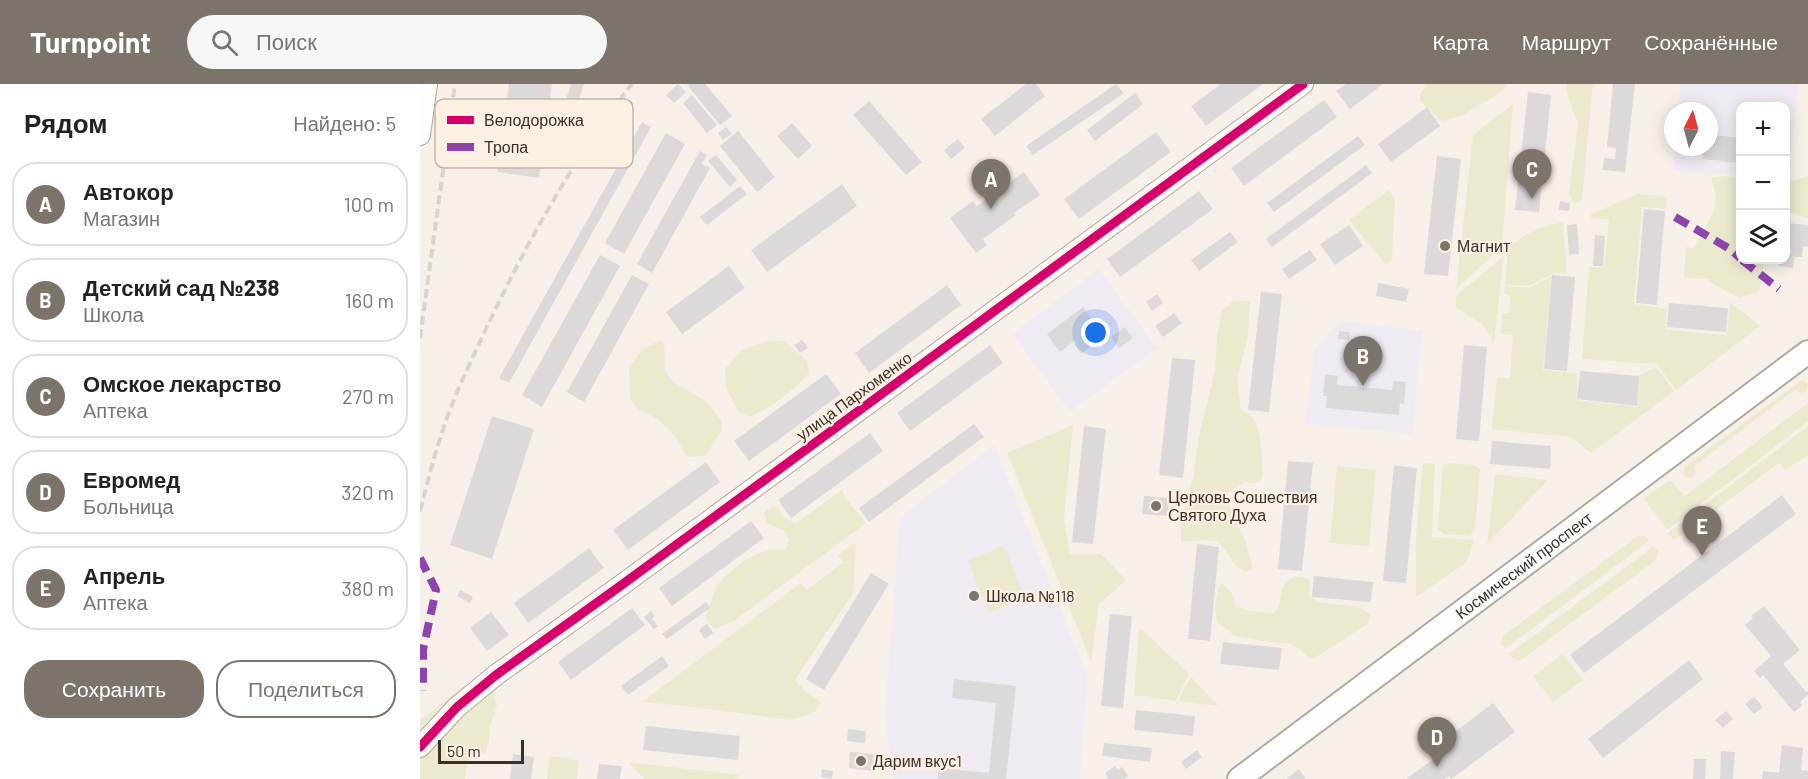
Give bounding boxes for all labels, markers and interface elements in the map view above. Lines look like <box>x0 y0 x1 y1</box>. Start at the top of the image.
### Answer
search box <box>187 15 607 69</box>
text: Turnpoint <box>30 25 151 59</box>
icon: search <box>208 26 241 59</box>
text: Поиск <box>256 28 317 54</box>
text: Карта <box>1433 29 1489 54</box>
text: Маршрут <box>1522 29 1611 54</box>
text: Сохранённые <box>1644 29 1778 54</box>
legend <box>435 99 633 168</box>
north arrow <box>1664 102 1718 156</box>
map controls <box>1736 102 1790 264</box>
button: + <box>1736 102 1790 156</box>
text: Рядом <box>24 107 107 138</box>
text: Велодорожка <box>484 110 584 129</box>
text: Найдено: 5 <box>293 111 396 135</box>
text: Тропа <box>484 137 528 156</box>
pin: C <box>1512 150 1552 199</box>
button: − <box>1736 156 1790 210</box>
pin: A <box>972 160 1010 209</box>
text: Автокор <box>83 178 174 204</box>
text: A <box>39 192 52 216</box>
text: 100 m <box>344 192 394 216</box>
text: Магазин <box>83 206 160 230</box>
button: layers <box>1736 210 1790 264</box>
place label: Магнит <box>1457 236 1511 255</box>
marker: Магнит <box>1438 239 1452 253</box>
text: Детский сад №238 <box>83 274 280 300</box>
text: B <box>39 288 52 312</box>
text: 160 m <box>345 288 394 312</box>
text: Школа <box>83 302 144 326</box>
your location <box>1081 318 1110 347</box>
pin: B <box>1344 336 1382 386</box>
street label: улица Пархоменко <box>792 347 915 444</box>
text: Омское лекарство <box>83 370 281 396</box>
text: C <box>39 384 52 408</box>
text: 270 m <box>342 384 394 408</box>
text: Аптека <box>83 398 148 422</box>
text: Евромед <box>83 466 180 492</box>
text: D <box>39 480 52 504</box>
text: 320 m <box>341 480 394 504</box>
place label: Церковь Сошествия Святого Духа <box>1168 487 1317 524</box>
text: Больница <box>83 494 174 518</box>
marker: Церковь Сошествия Святого Духа <box>1149 499 1163 513</box>
pin: E <box>1682 506 1722 556</box>
street label: Космический проспект <box>1451 507 1596 622</box>
text: Апрель <box>83 562 165 588</box>
text: E <box>40 576 51 600</box>
text: 380 m <box>341 576 394 600</box>
place label: Школа №118 <box>986 586 1075 605</box>
marker: Школа №118 <box>967 589 981 603</box>
text: Аптека <box>83 590 148 614</box>
button: Сохранить <box>24 660 204 718</box>
button: Поделиться <box>216 660 396 718</box>
pin: D <box>1418 718 1456 767</box>
scale bar <box>438 737 524 764</box>
text: 50 m <box>447 741 481 760</box>
place label: Дарим вкус1 <box>873 751 962 770</box>
marker: Дарим вкус1 <box>854 754 868 768</box>

